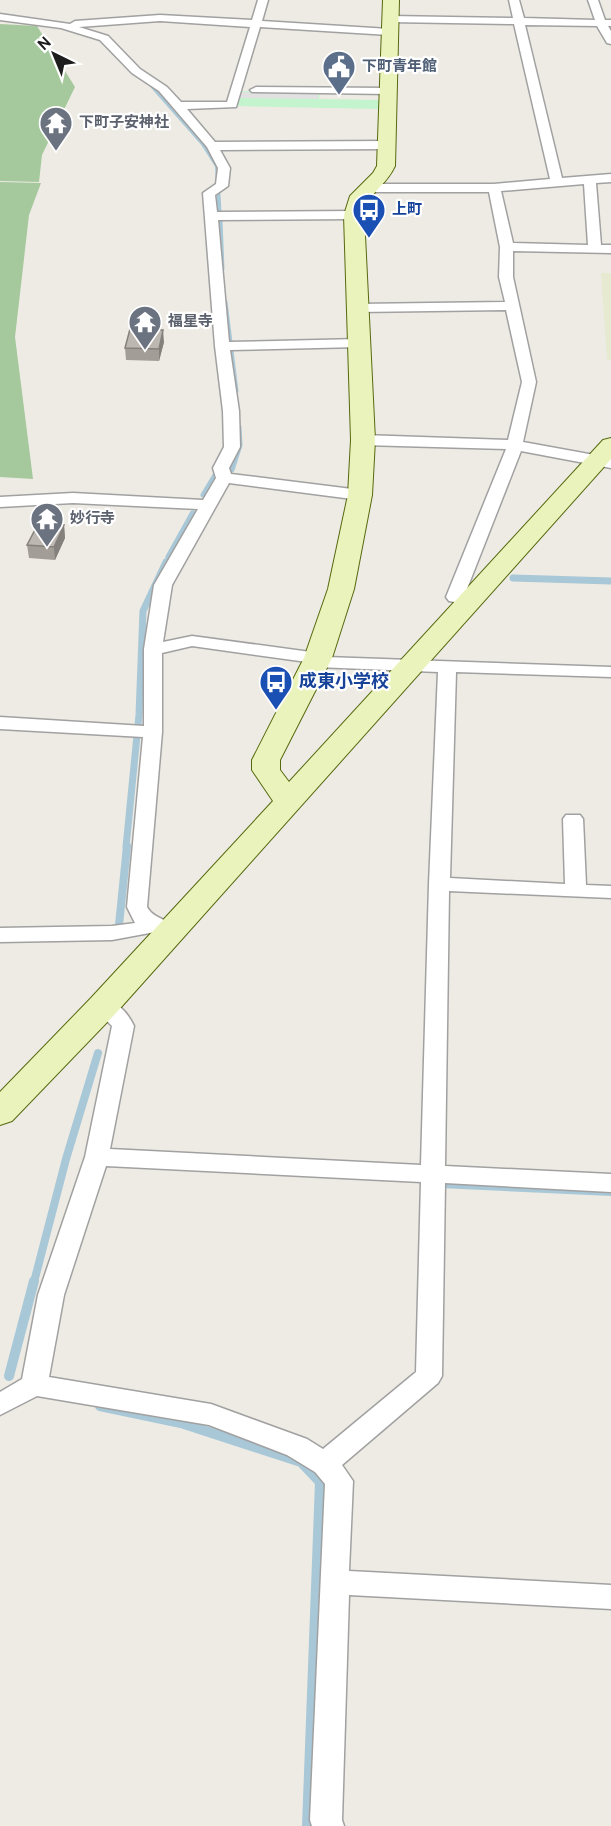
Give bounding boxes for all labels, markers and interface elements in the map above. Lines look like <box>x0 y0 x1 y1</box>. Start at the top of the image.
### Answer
north arrow <box>24 24 84 84</box>
text: N <box>34 33 56 56</box>
public building icon: 下町青年館 <box>321 49 357 96</box>
place label: 下町青年館 <box>362 58 437 77</box>
temple icon: 下町子安神社 <box>38 105 74 152</box>
place label: 下町子安神社 <box>79 113 169 133</box>
bus stop icon: 上町 <box>351 192 387 239</box>
place label: 上町 <box>392 201 422 220</box>
temple icon: 福星寺 <box>127 304 163 351</box>
place label: 福星寺 <box>167 313 213 332</box>
temple icon: 妙行寺 <box>29 501 65 548</box>
place label: 妙行寺 <box>70 510 115 529</box>
bus stop icon: 成東小学校 <box>258 664 294 711</box>
place label: 成東小学校 <box>299 671 389 694</box>

